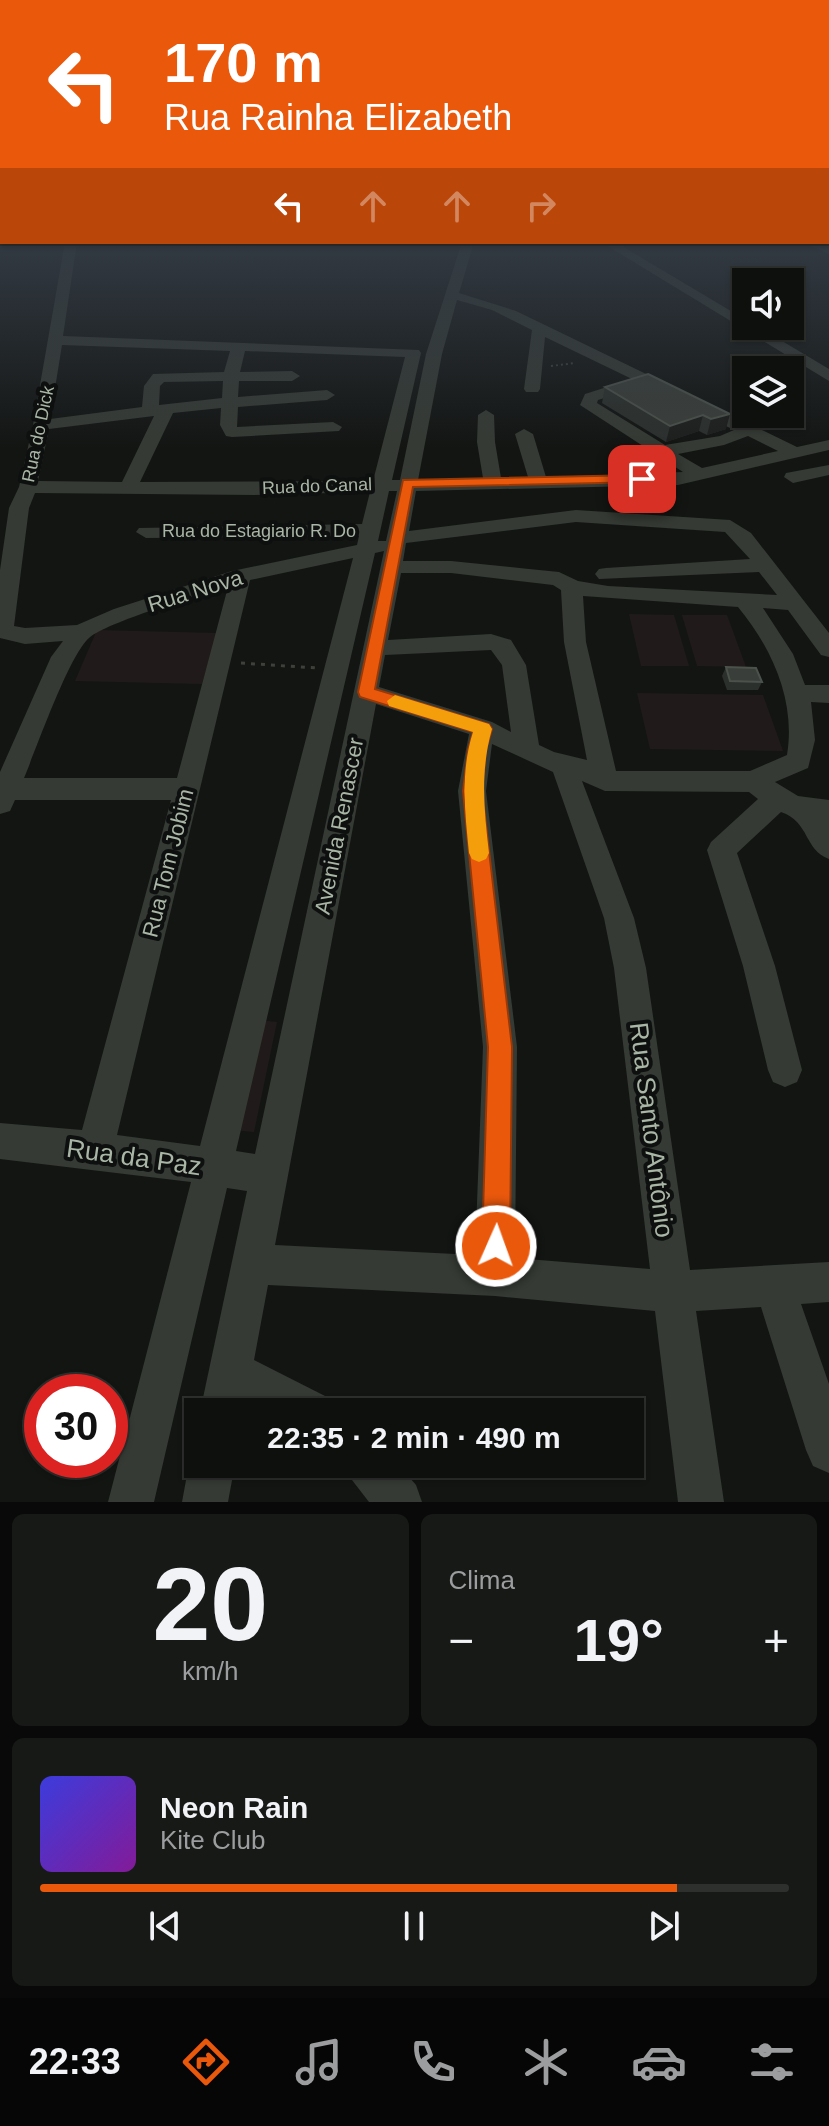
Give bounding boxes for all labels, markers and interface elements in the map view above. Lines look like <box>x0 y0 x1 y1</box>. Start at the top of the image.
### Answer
text: 170 m <box>164 31 323 94</box>
icon: left <box>32 32 136 136</box>
text: Rua Rainha Elizabeth <box>164 97 512 138</box>
icon: left <box>267 184 311 228</box>
icon: ahead <box>351 184 395 228</box>
icon: ahead <box>435 184 479 228</box>
icon: right <box>519 184 563 228</box>
map controls <box>732 268 804 428</box>
button: sound <box>732 268 804 340</box>
button: layers <box>732 356 804 428</box>
street label: Rua do Dick <box>18 383 58 484</box>
pin <box>608 445 676 513</box>
icon: arrive <box>620 457 664 501</box>
street label: Rua do Canal <box>262 474 372 498</box>
street label: Rua do Estagiario R. Do <box>162 521 356 541</box>
street label: Rua Nova <box>145 565 246 617</box>
street label: Avenida Renascer <box>310 736 368 916</box>
street label: Rua Tom Jobim <box>137 786 199 940</box>
street label: Rua Santo Antônio <box>624 1021 680 1239</box>
street label: Rua da Paz <box>65 1133 203 1181</box>
position arrow <box>454 1204 538 1288</box>
speed limit sign: 30 <box>24 1374 128 1478</box>
text: 22:35 · 2 min · 490 m <box>267 1421 561 1454</box>
text: 20 <box>152 1546 268 1662</box>
text: Clima <box>449 1565 515 1595</box>
text: 19° <box>573 1607 664 1674</box>
text: − <box>449 1616 474 1665</box>
text: + <box>763 1616 789 1665</box>
text: km/h <box>182 1656 238 1686</box>
text: Neon Rain <box>160 1791 308 1824</box>
text: Kite Club <box>160 1825 266 1855</box>
icon: previous <box>143 1904 187 1948</box>
icon: pause <box>392 1904 436 1948</box>
icon: next <box>642 1904 686 1948</box>
icon: directions <box>178 2034 234 2090</box>
icon: music <box>291 2034 347 2090</box>
icon: phone <box>405 2034 461 2090</box>
icon: climate <box>518 2034 574 2090</box>
icon: car <box>631 2034 687 2090</box>
icon: filters <box>744 2034 800 2090</box>
text: 22:33 <box>29 2041 121 2082</box>

